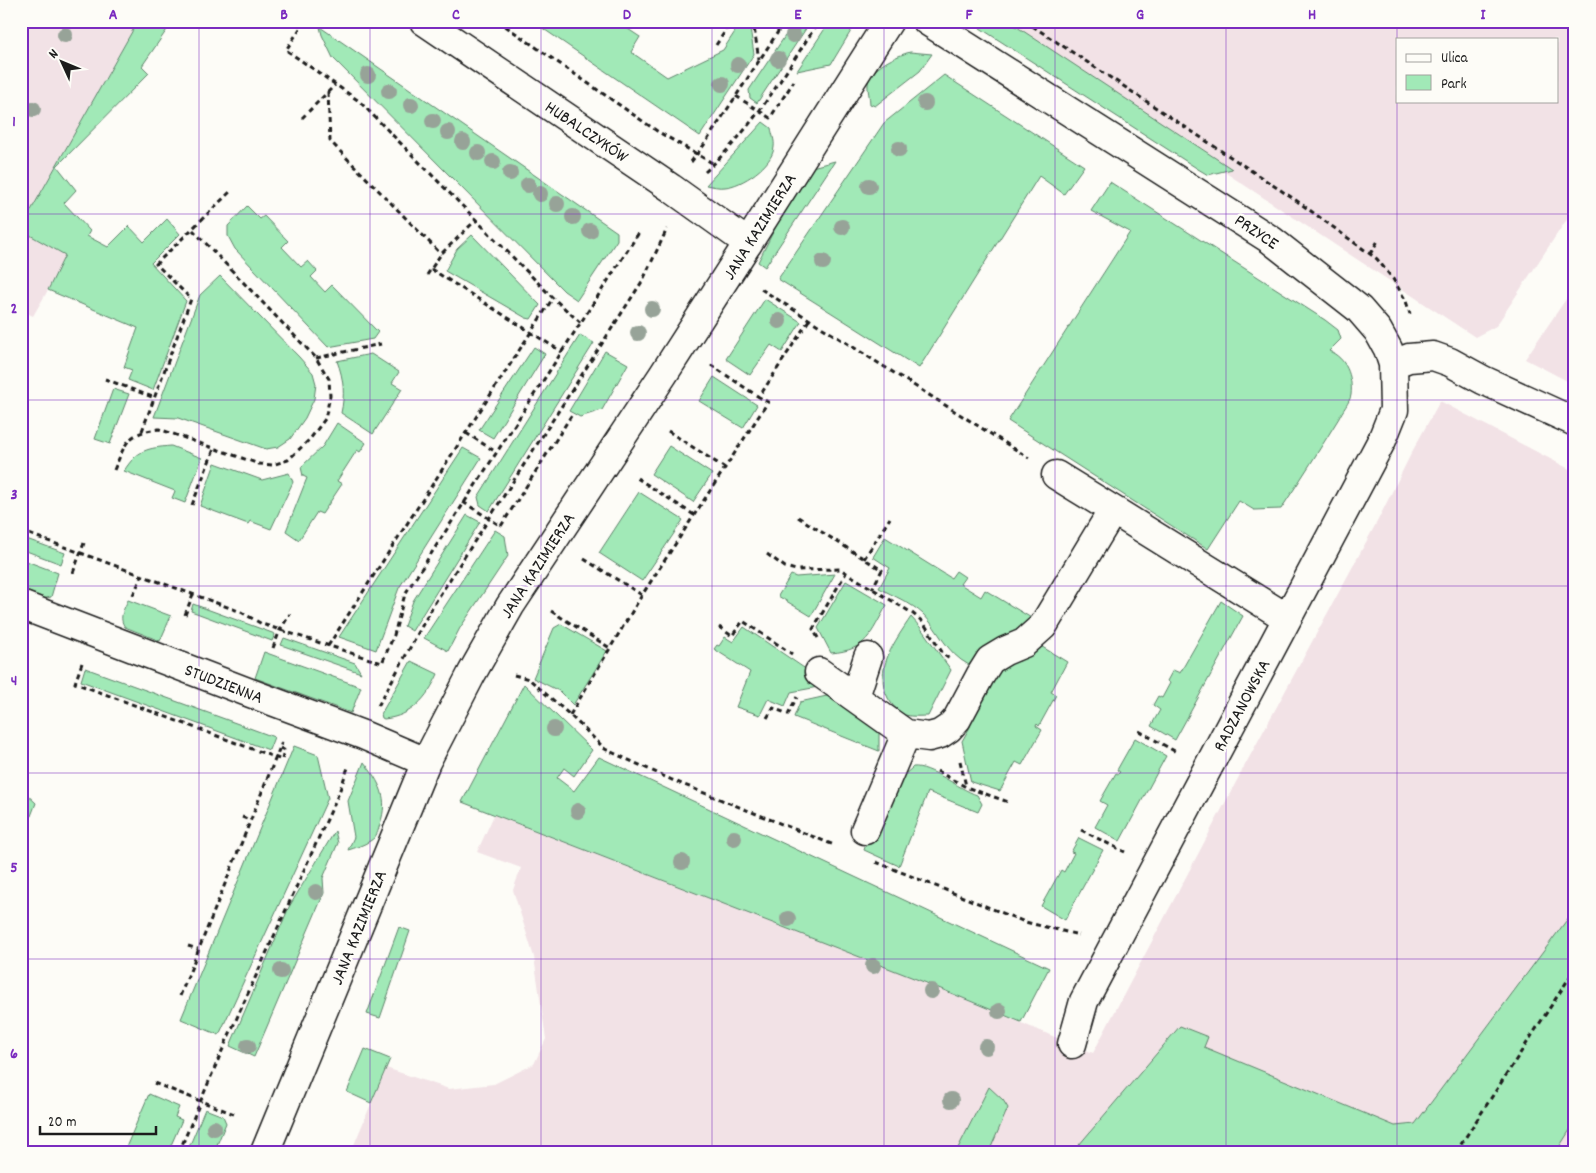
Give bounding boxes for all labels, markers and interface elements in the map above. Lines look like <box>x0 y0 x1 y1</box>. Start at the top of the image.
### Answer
text: A <box>109 4 118 27</box>
text: B <box>280 4 288 27</box>
text: C <box>452 4 460 27</box>
text: D <box>623 4 632 27</box>
text: E <box>794 4 802 27</box>
text: F <box>965 4 973 27</box>
text: G <box>1136 4 1144 27</box>
text: H <box>1308 4 1316 27</box>
text: I <box>1481 4 1487 27</box>
north arrow <box>38 38 88 88</box>
legend <box>1396 38 1558 102</box>
text: N <box>44 45 64 64</box>
text: Ulica <box>1441 48 1469 70</box>
text: Park <box>1441 74 1467 96</box>
street label: HUBALCZYKÓW <box>539 96 633 170</box>
text: 1 <box>12 111 16 134</box>
street label: JANA KAZIMIERZA <box>718 169 804 286</box>
street label: PRZYCE <box>1228 209 1283 257</box>
text: 2 <box>11 298 18 321</box>
text: 3 <box>10 484 18 507</box>
street label: JANA KAZIMIERZA <box>495 508 583 624</box>
street label: RADZANOWSKA <box>1208 655 1278 757</box>
street label: STUDZIENNA <box>180 659 266 712</box>
text: 4 <box>11 670 17 693</box>
text: 5 <box>10 857 18 880</box>
street label: JANA KAZIMIERZA <box>326 867 395 989</box>
text: 6 <box>10 1043 18 1066</box>
scale bar <box>40 1103 156 1135</box>
text: 20 m <box>48 1112 76 1134</box>

